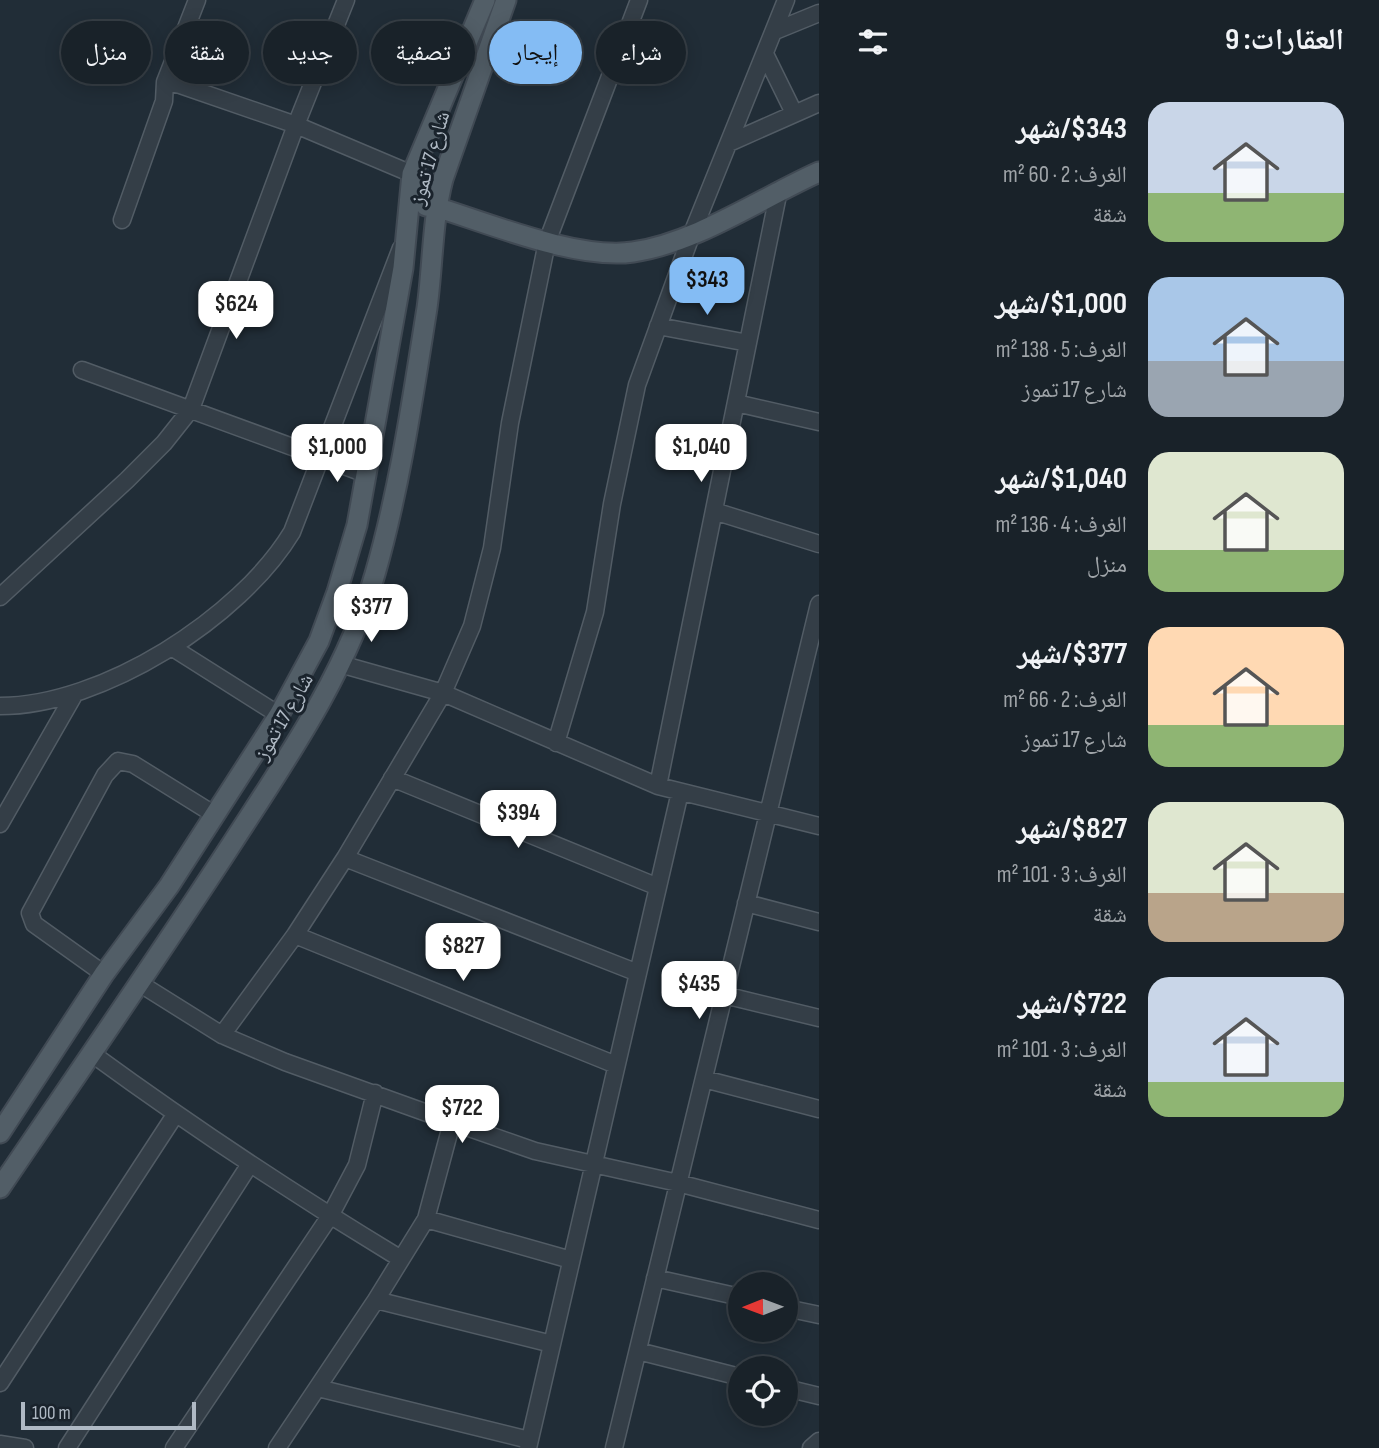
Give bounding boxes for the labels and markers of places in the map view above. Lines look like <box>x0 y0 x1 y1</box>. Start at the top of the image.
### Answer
pin: $343 <box>666 258 748 317</box>
pin: $624 <box>195 282 277 341</box>
pin: $1,000 <box>280 424 394 484</box>
pin: $1,040 <box>644 424 758 484</box>
pin: $377 <box>330 584 412 644</box>
pin: $394 <box>477 790 559 850</box>
pin: $827 <box>422 923 504 983</box>
pin: $435 <box>658 962 740 1021</box>
pin: $722 <box>421 1086 503 1145</box>

